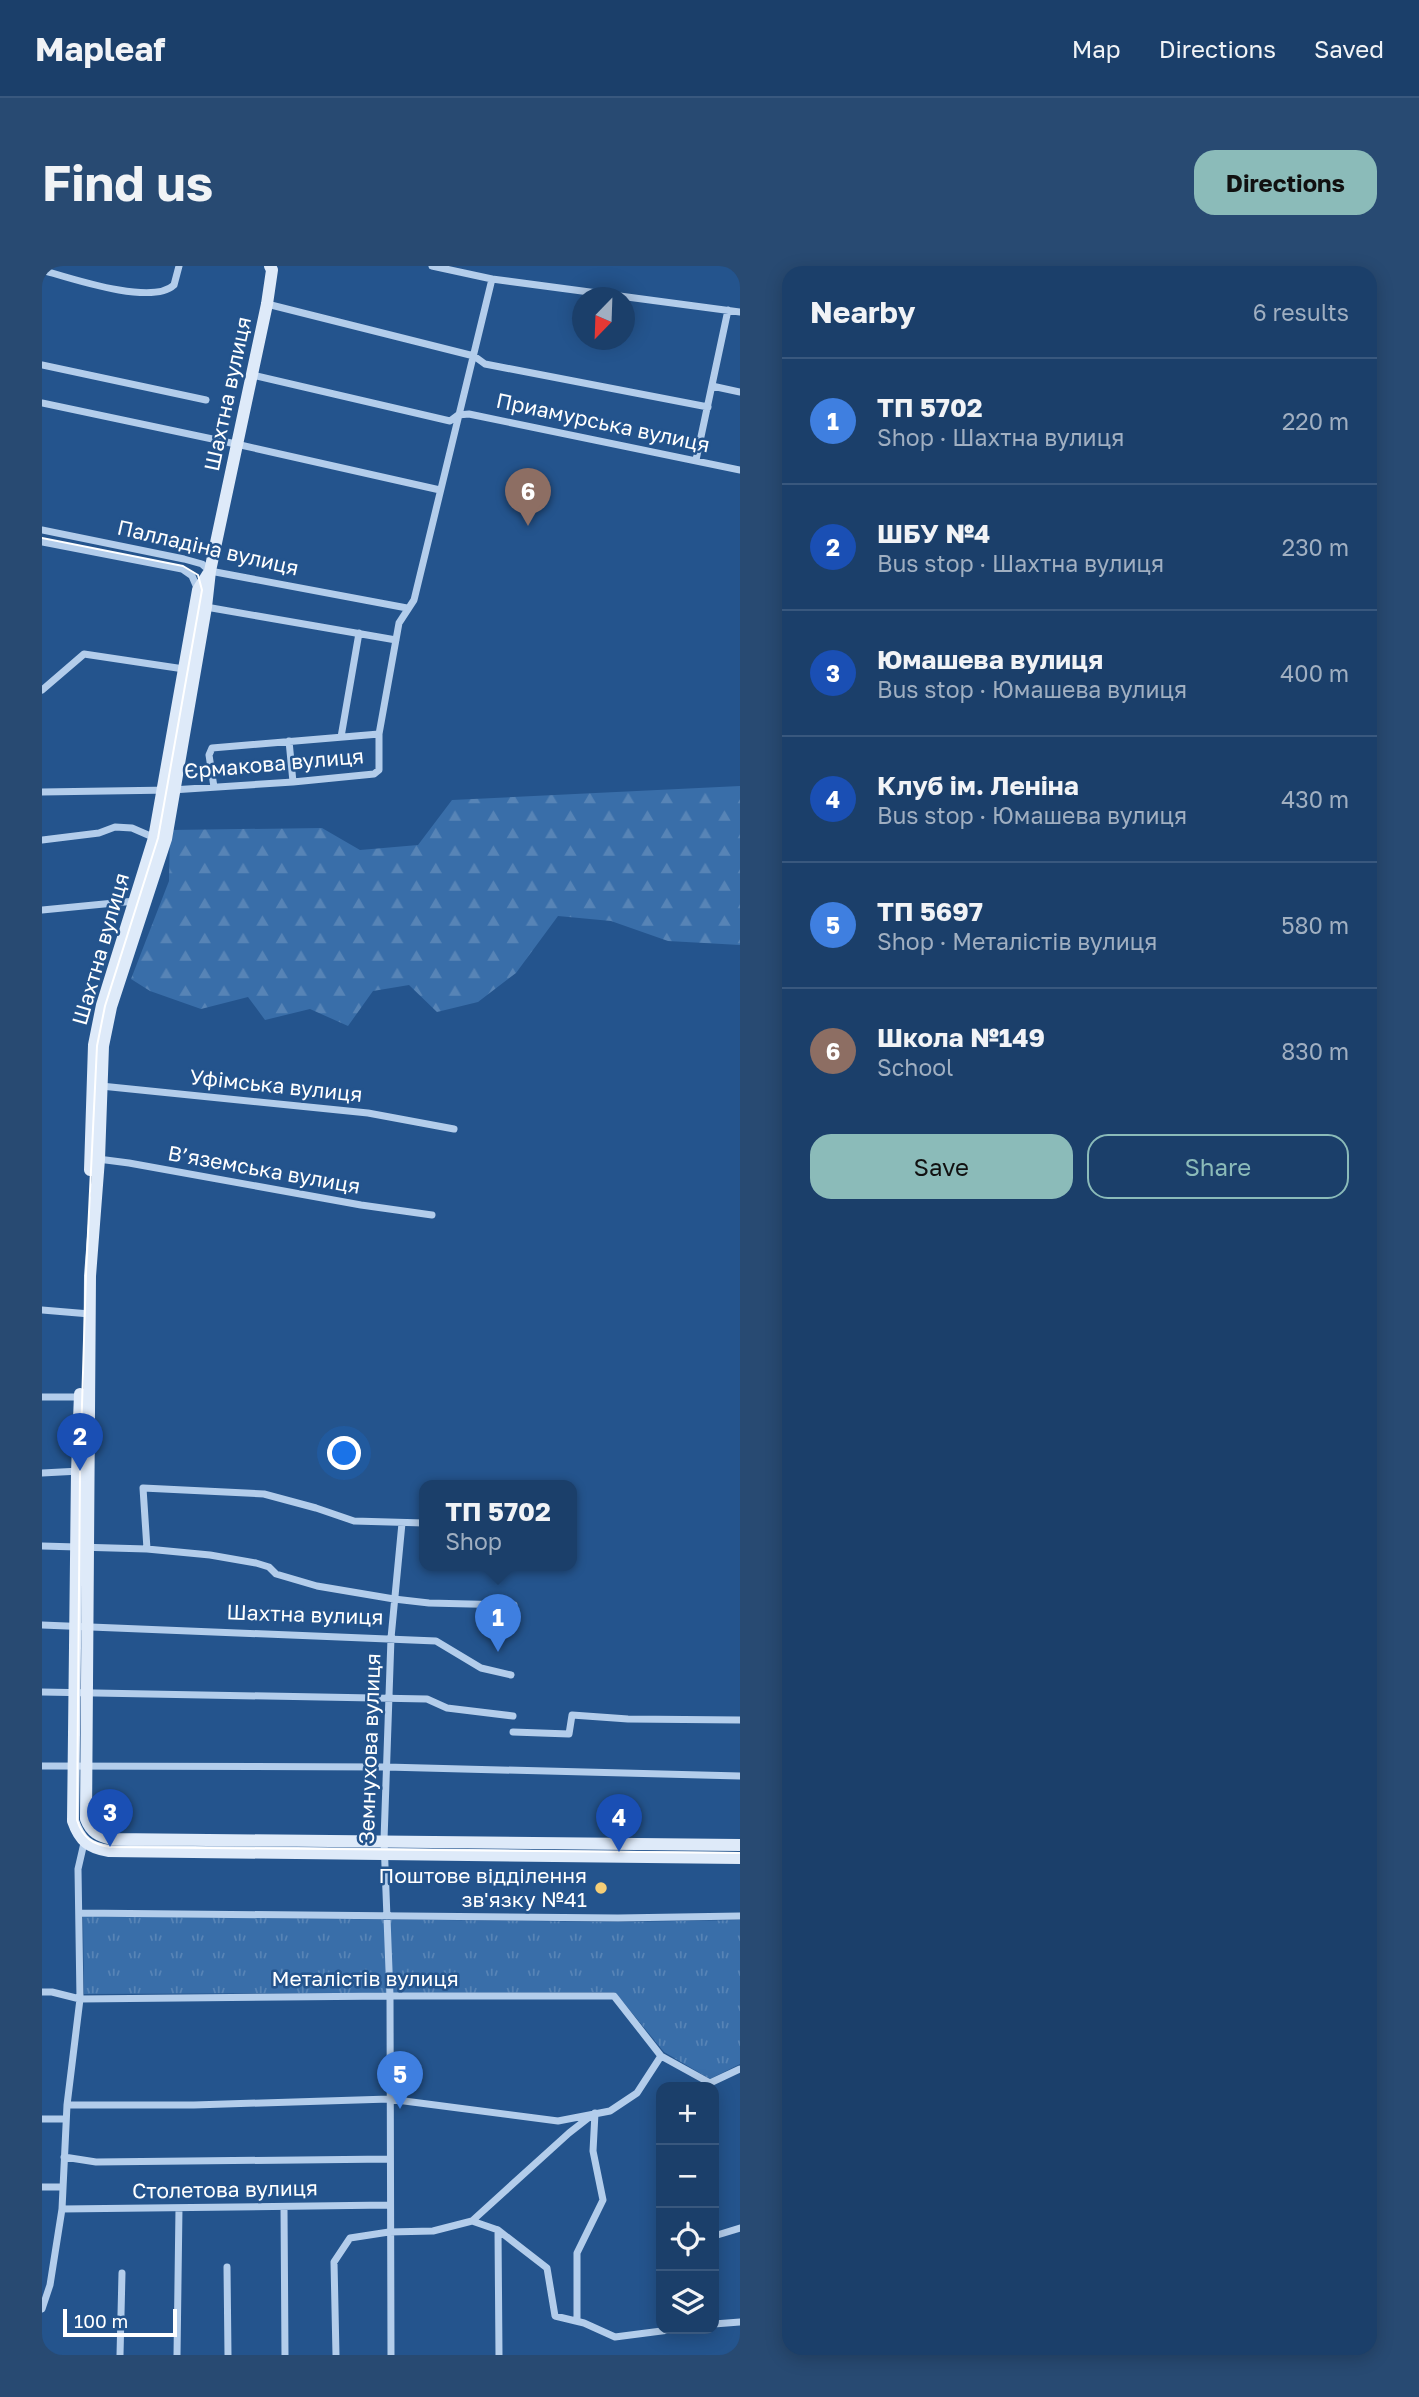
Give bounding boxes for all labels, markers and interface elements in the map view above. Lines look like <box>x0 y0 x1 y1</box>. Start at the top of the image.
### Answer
text: Mapleaf <box>35 29 165 68</box>
text: Map <box>1072 34 1121 63</box>
text: Directions <box>1159 34 1276 63</box>
text: Saved <box>1314 34 1384 63</box>
button: Directions <box>1194 150 1377 215</box>
text: Find us <box>42 153 213 212</box>
north arrow <box>572 287 635 350</box>
text: Nearby <box>810 294 915 330</box>
text: 6 results <box>1253 298 1349 326</box>
street label: Шахтна вулиця <box>198 314 256 473</box>
street label: Приамурська вулиця <box>494 387 712 457</box>
text: ТП 5702 <box>877 392 983 423</box>
text: 1 <box>827 407 839 435</box>
text: 220 m <box>1282 407 1349 435</box>
text: Shop · Шахтна вулиця <box>877 423 1124 451</box>
pin: 6 <box>505 468 551 526</box>
street label: Палладіна вулиця <box>115 514 301 581</box>
text: ШБУ №4 <box>877 518 990 549</box>
text: 2 <box>826 533 840 561</box>
text: 230 m <box>1282 533 1349 561</box>
text: Bus stop · Шахтна вулиця <box>877 549 1164 577</box>
text: Юмашева вулиця <box>877 644 1103 675</box>
text: 3 <box>826 659 840 687</box>
text: 400 m <box>1280 659 1349 687</box>
text: Bus stop · Юмашева вулиця <box>877 675 1187 703</box>
street label: Єрмакова вулиця <box>183 742 365 784</box>
text: Клуб ім. Леніна <box>877 770 1079 801</box>
text: 4 <box>826 785 840 813</box>
text: 430 m <box>1281 785 1349 813</box>
text: Bus stop · Юмашева вулиця <box>877 801 1187 829</box>
street label: Шахтна вулиця <box>66 870 134 1028</box>
text: ТП 5697 <box>877 896 983 927</box>
text: 5 <box>826 911 840 939</box>
text: 580 m <box>1281 911 1349 939</box>
text: Shop · Металістів вулиця <box>877 927 1157 955</box>
text: Школа №149 <box>877 1022 1045 1053</box>
text: 6 <box>826 1037 840 1065</box>
text: 830 m <box>1281 1037 1349 1065</box>
text: School <box>877 1053 953 1081</box>
street label: Уфімська вулиця <box>188 1063 364 1107</box>
button: Save <box>810 1134 1073 1199</box>
button: Share <box>1087 1134 1349 1199</box>
street label: В’яземська вулиця <box>166 1139 362 1199</box>
pin: 2 <box>57 1413 103 1471</box>
your location <box>327 1436 361 1470</box>
popup <box>419 1480 577 1571</box>
text: ТП 5702 <box>445 1496 551 1527</box>
text: Shop <box>445 1527 502 1555</box>
pin: 1 <box>475 1594 521 1652</box>
street label: Шахтна вулиця <box>226 1598 384 1630</box>
street label: Земнухова вулиця <box>353 1653 385 1845</box>
pin: 3 <box>87 1789 133 1847</box>
pin: 4 <box>596 1794 642 1852</box>
place label: Поштове відділення зв'язку №41 <box>378 1862 587 1912</box>
marker: Поштове відділення зв'язку №41 <box>593 1880 609 1896</box>
street label: Металістів вулиця <box>271 1965 459 1991</box>
pin: 5 <box>377 2051 423 2109</box>
map controls <box>656 2082 719 2334</box>
button: + <box>656 2082 719 2145</box>
button: − <box>656 2145 719 2208</box>
street label: Столетова вулиця <box>132 2174 318 2204</box>
button: locate <box>656 2208 719 2271</box>
button: layers <box>656 2271 719 2334</box>
scale bar <box>63 2306 177 2338</box>
text: 100 m <box>74 2309 128 2332</box>

